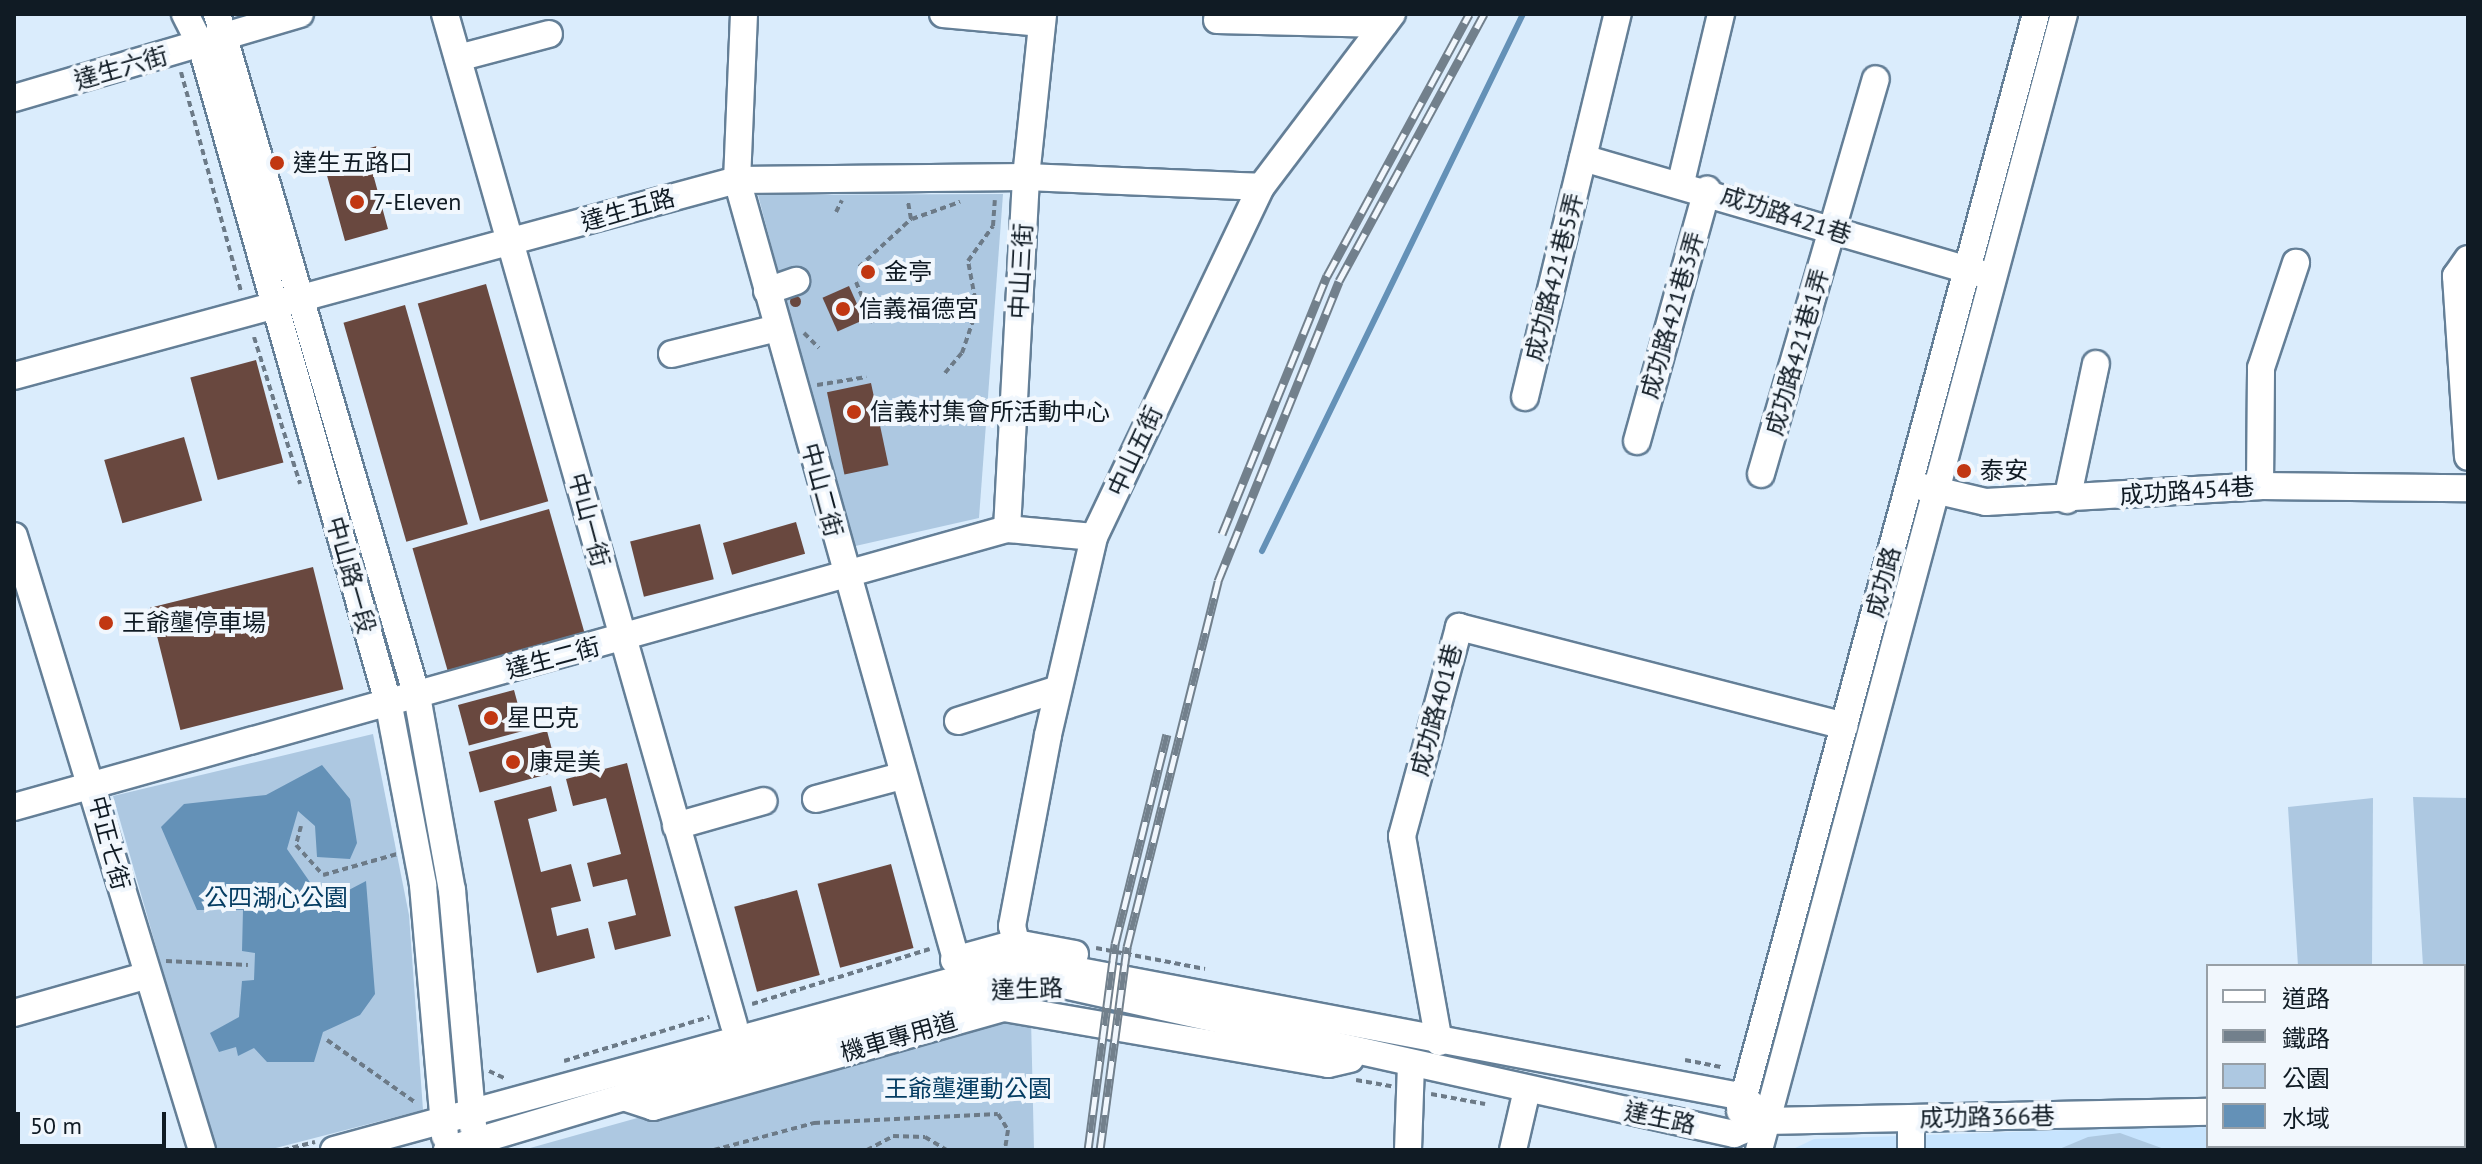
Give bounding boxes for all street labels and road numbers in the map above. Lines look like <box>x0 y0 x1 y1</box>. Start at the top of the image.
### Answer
street label: 達生六街 <box>71 41 171 95</box>
street label: 成功路421巷 <box>1717 180 1855 250</box>
street label: 達生五路 <box>578 183 678 237</box>
street label: 成功路421巷5弄 <box>1519 190 1589 364</box>
street label: 中山三街 <box>1004 222 1038 320</box>
street label: 成功路421巷3弄 <box>1634 228 1710 402</box>
street label: 成功路421巷1弄 <box>1759 265 1835 439</box>
street label: 中山五街 <box>1102 401 1168 501</box>
street label: 中山二街 <box>796 440 848 540</box>
street label: 中山一街 <box>563 470 615 570</box>
street label: 成功路454巷 <box>2119 472 2255 510</box>
street label: 中山路一段 <box>321 513 381 637</box>
street label: 成功路 <box>1860 543 1906 621</box>
street label: 達生二街 <box>503 632 603 684</box>
street label: 成功路401巷 <box>1405 641 1467 779</box>
street label: 中正七街 <box>83 793 135 893</box>
street label: 達生路 <box>991 973 1063 1005</box>
street label: 機車專用道 <box>837 1007 961 1067</box>
street label: 達生路 <box>1622 1096 1698 1140</box>
street label: 成功路366巷 <box>1919 1101 2055 1133</box>

